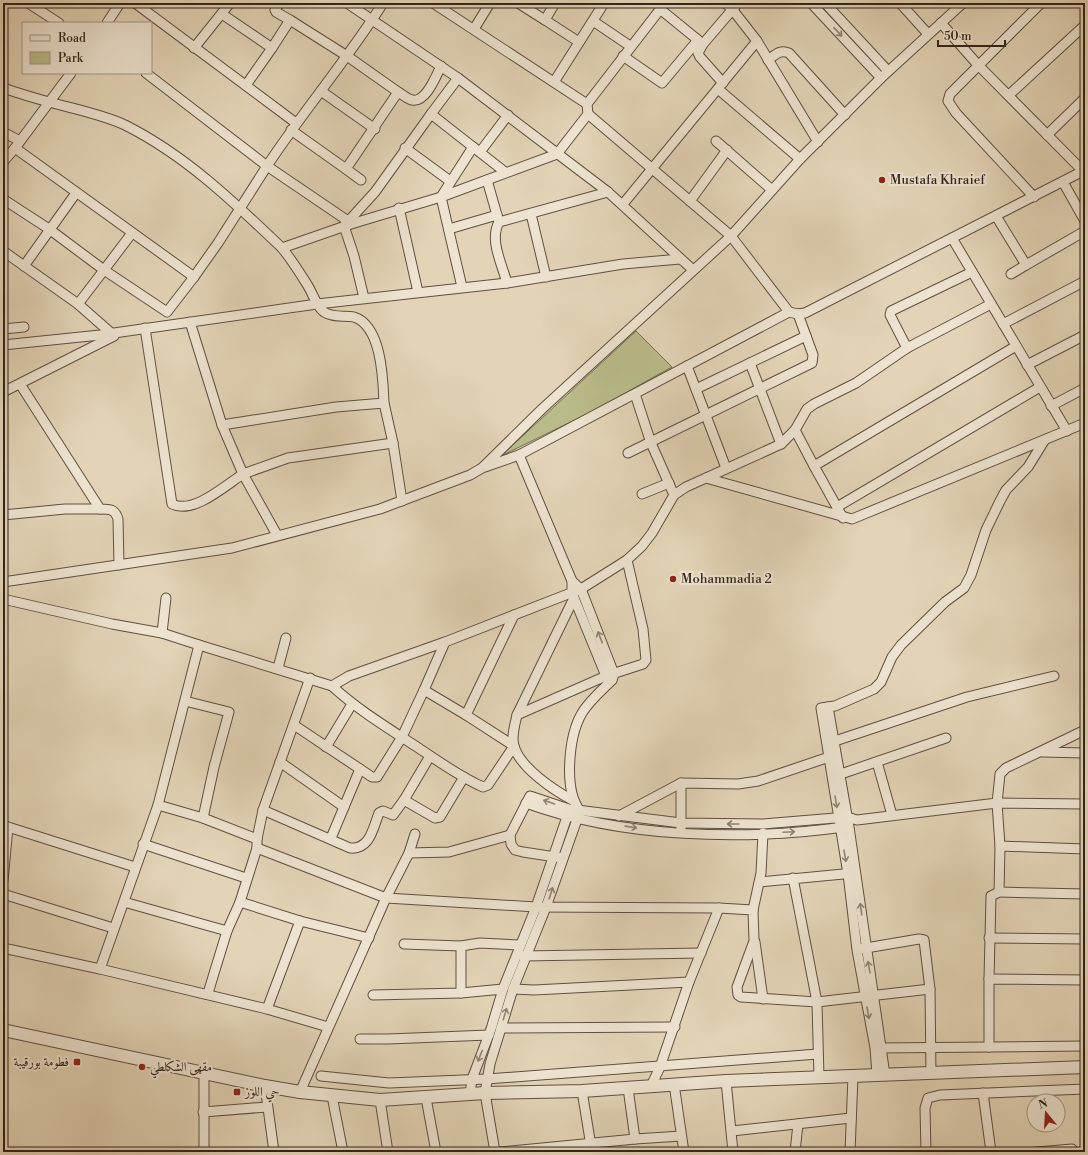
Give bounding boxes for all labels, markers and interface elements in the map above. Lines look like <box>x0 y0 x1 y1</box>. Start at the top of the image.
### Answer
legend <box>22 22 152 74</box>
scale bar <box>938 22 1005 48</box>
one-way arrow <box>833 26 842 36</box>
text: 50 m <box>944 29 972 44</box>
text: Road <box>58 31 86 46</box>
text: Park <box>58 51 84 66</box>
place label: Mustafa Khraief <box>890 172 986 188</box>
marker: Mustafa Khraief <box>877 175 887 185</box>
place label: Mohammadia 2 <box>681 571 772 587</box>
marker: Mohammadia 2 <box>668 574 678 584</box>
one-way arrow <box>595 632 603 644</box>
one-way arrow <box>832 795 840 808</box>
one-way arrow <box>543 798 556 805</box>
one-way arrow <box>727 820 740 828</box>
one-way arrow <box>624 823 637 831</box>
one-way arrow <box>782 828 795 835</box>
one-way arrow <box>841 849 849 862</box>
one-way arrow <box>548 886 555 899</box>
one-way arrow <box>857 903 865 916</box>
one-way arrow <box>865 961 873 974</box>
one-way arrow <box>864 1006 872 1019</box>
one-way arrow <box>502 1008 509 1021</box>
one-way arrow <box>476 1050 484 1062</box>
place label: فطومة بورقيبة <box>14 1054 69 1070</box>
marker: فطومة بورقيبة <box>72 1057 82 1067</box>
place label: مقهى الشكلطي <box>150 1059 212 1079</box>
marker: مقهى الشكلطي <box>137 1062 147 1072</box>
place label: حي اللوز <box>243 1084 280 1103</box>
marker: حي اللوز <box>232 1087 242 1097</box>
north arrow <box>1026 1093 1066 1133</box>
text: N <box>1037 1096 1050 1112</box>

